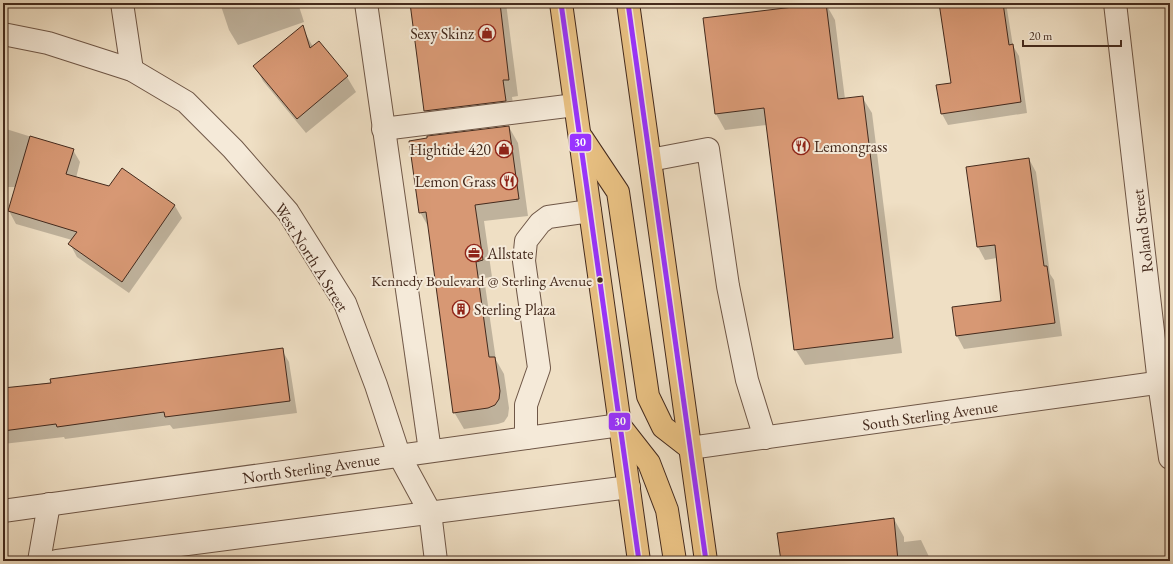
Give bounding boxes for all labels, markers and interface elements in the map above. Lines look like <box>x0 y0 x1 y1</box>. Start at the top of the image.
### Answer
scale bar <box>1023 22 1121 48</box>
place label: Sexy Skinz <box>410 23 474 44</box>
shop icon: Sexy Skinz <box>477 23 497 43</box>
text: 20 m <box>1029 28 1053 44</box>
line badge: 30 <box>569 133 592 152</box>
text: 30 <box>574 135 586 149</box>
restaurant icon: Lemongrass <box>791 136 811 156</box>
place label: Lemongrass <box>814 136 887 157</box>
place label: Hightide 420 <box>409 139 491 160</box>
shop icon: Hightide 420 <box>494 139 514 159</box>
place label: Lemon Grass <box>415 171 496 192</box>
restaurant icon: Lemon Grass <box>499 171 519 191</box>
street label: Roland Street <box>1127 188 1158 274</box>
street label: West North A Street <box>270 199 353 316</box>
office icon: Allstate <box>464 243 484 263</box>
place label: Allstate <box>486 243 534 264</box>
place label: Kennedy Boulevard @ Sterling Avenue <box>371 271 592 290</box>
marker: Kennedy Boulevard @ Sterling Avenue <box>595 275 605 285</box>
building icon: Sterling Plaza <box>451 299 471 319</box>
place label: Sterling Plaza <box>474 299 556 320</box>
street label: South Sterling Avenue <box>861 396 999 435</box>
line badge: 30 <box>608 412 631 431</box>
text: 30 <box>614 414 626 428</box>
street label: North Sterling Avenue <box>241 448 381 489</box>

